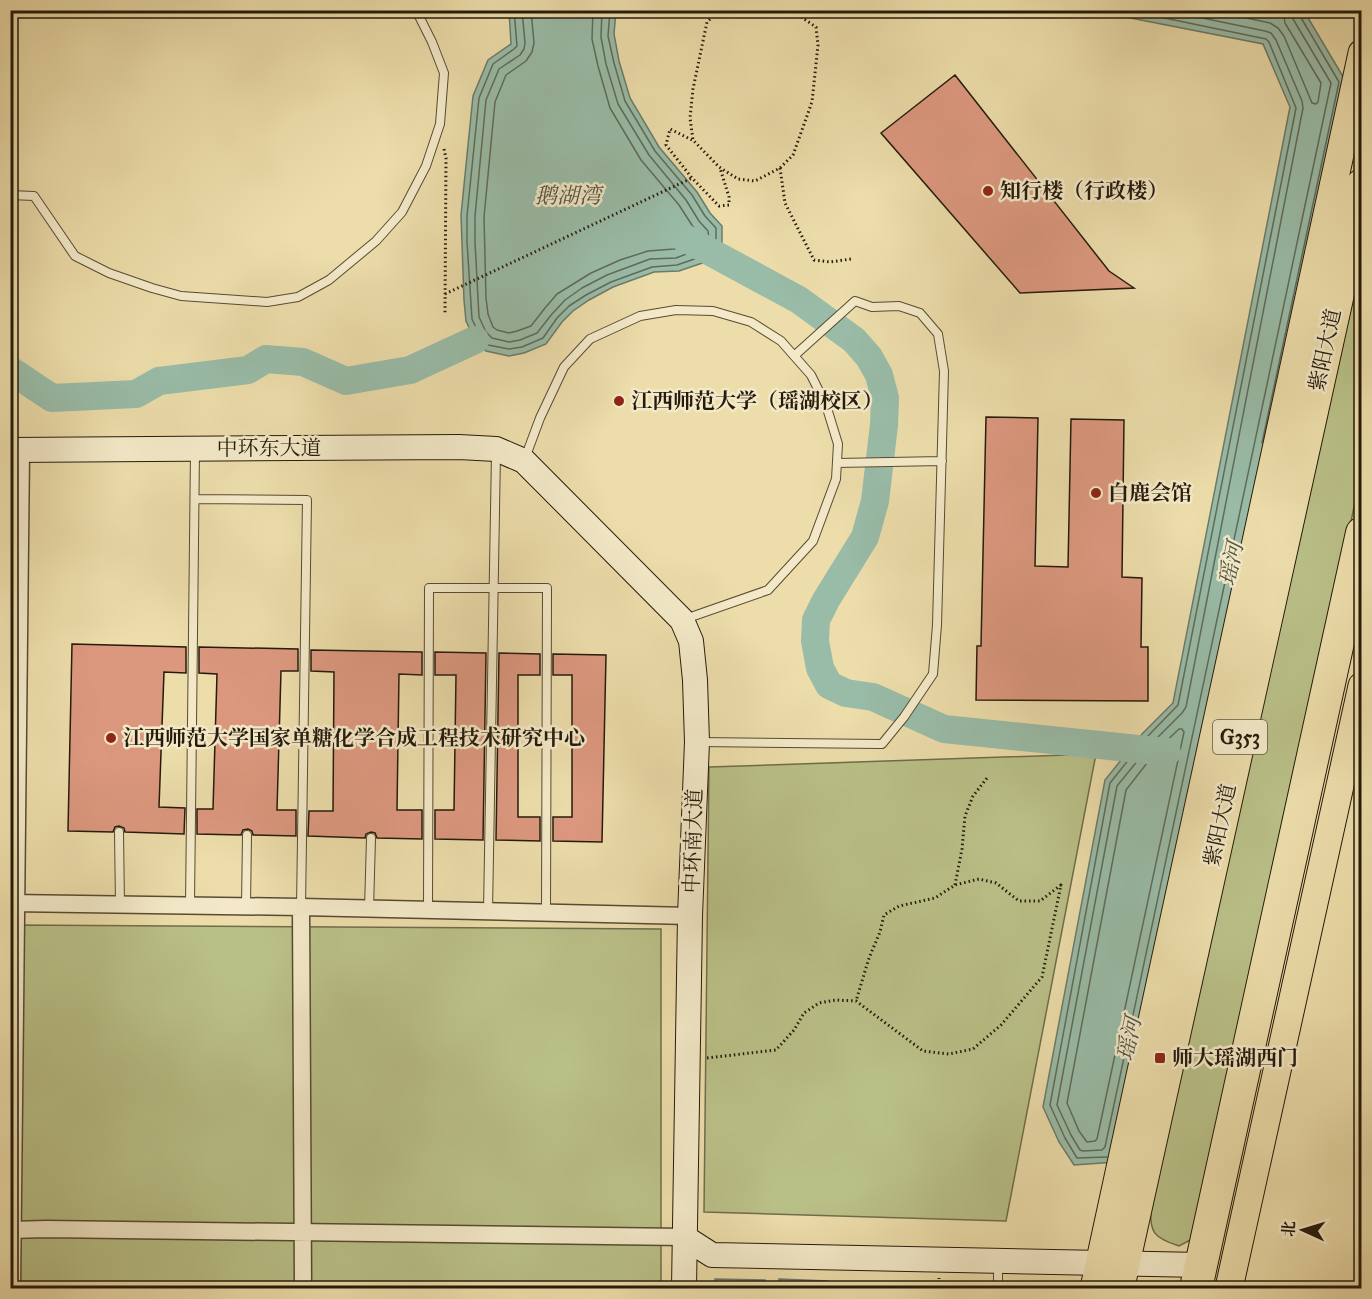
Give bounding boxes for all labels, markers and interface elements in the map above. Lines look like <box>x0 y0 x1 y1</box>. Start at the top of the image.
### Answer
place label: 知行楼（行政楼） <box>1000 178 1168 204</box>
water label: 鹅湖湾 <box>535 182 605 209</box>
marker: 知行楼（行政楼） <box>981 184 995 198</box>
street label: 紫阳大道 <box>1304 306 1346 394</box>
place label: 江西师范大学（瑶湖校区） <box>631 388 883 414</box>
marker: 江西师范大学（瑶湖校区） <box>612 394 626 408</box>
street label: 中环东大道 <box>217 435 322 461</box>
place label: 白鹿会馆 <box>1108 480 1192 506</box>
marker: 白鹿会馆 <box>1089 486 1103 500</box>
water label: 瑶河 <box>1213 536 1250 588</box>
road number: G353 <box>1213 720 1267 754</box>
place label: 江西师范大学国家单糖化学合成工程技术研究中心 <box>123 725 585 751</box>
marker: 江西师范大学国家单糖化学合成工程技术研究中心 <box>104 731 118 745</box>
street label: 紫阳大道 <box>1199 781 1241 869</box>
street label: 中环南大道 <box>678 788 708 894</box>
water label: 瑶河 <box>1111 1011 1148 1063</box>
place label: 师大瑶湖西门 <box>1172 1045 1298 1071</box>
marker: 师大瑶湖西门 <box>1153 1051 1167 1065</box>
north arrow <box>1273 1200 1333 1260</box>
text: 北 <box>1278 1220 1299 1238</box>

